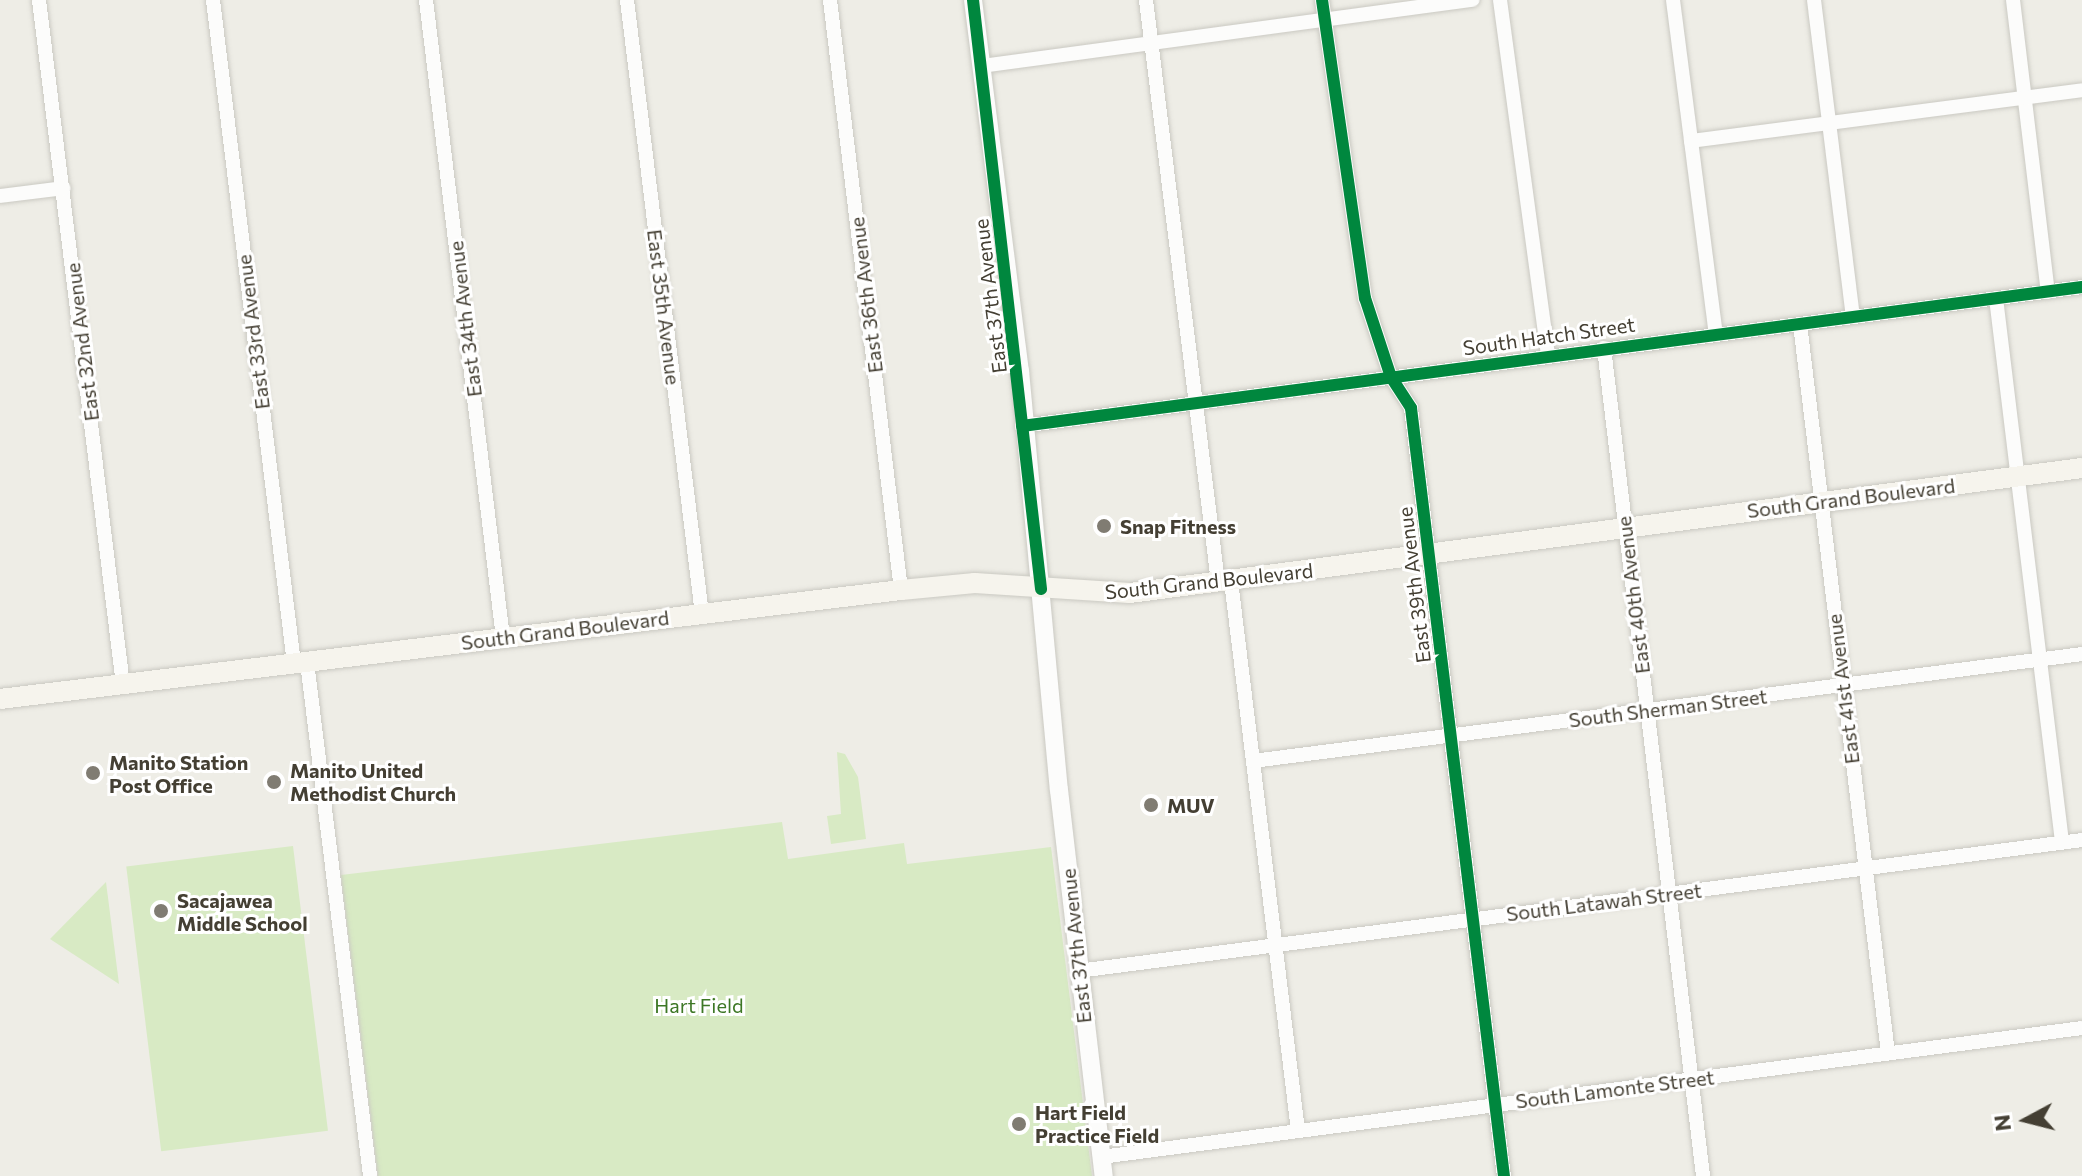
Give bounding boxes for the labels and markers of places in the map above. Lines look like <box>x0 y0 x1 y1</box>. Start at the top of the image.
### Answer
place label: Snap Fitness <box>1120 514 1236 538</box>
marker: Snap Fitness <box>1095 517 1113 535</box>
place label: Manito Station Post Office <box>109 750 248 797</box>
place label: Manito United Methodist Church <box>290 758 456 805</box>
marker: Manito Station Post Office <box>84 764 102 782</box>
marker: Manito United Methodist Church <box>265 773 283 791</box>
place label: MUV <box>1167 793 1215 817</box>
marker: MUV <box>1142 796 1160 814</box>
place label: Sacajawea Middle School <box>177 888 308 935</box>
marker: Sacajawea Middle School <box>152 902 170 920</box>
place label: Hart Field Practice Field <box>1035 1100 1159 1147</box>
marker: Hart Field Practice Field <box>1010 1115 1028 1133</box>

